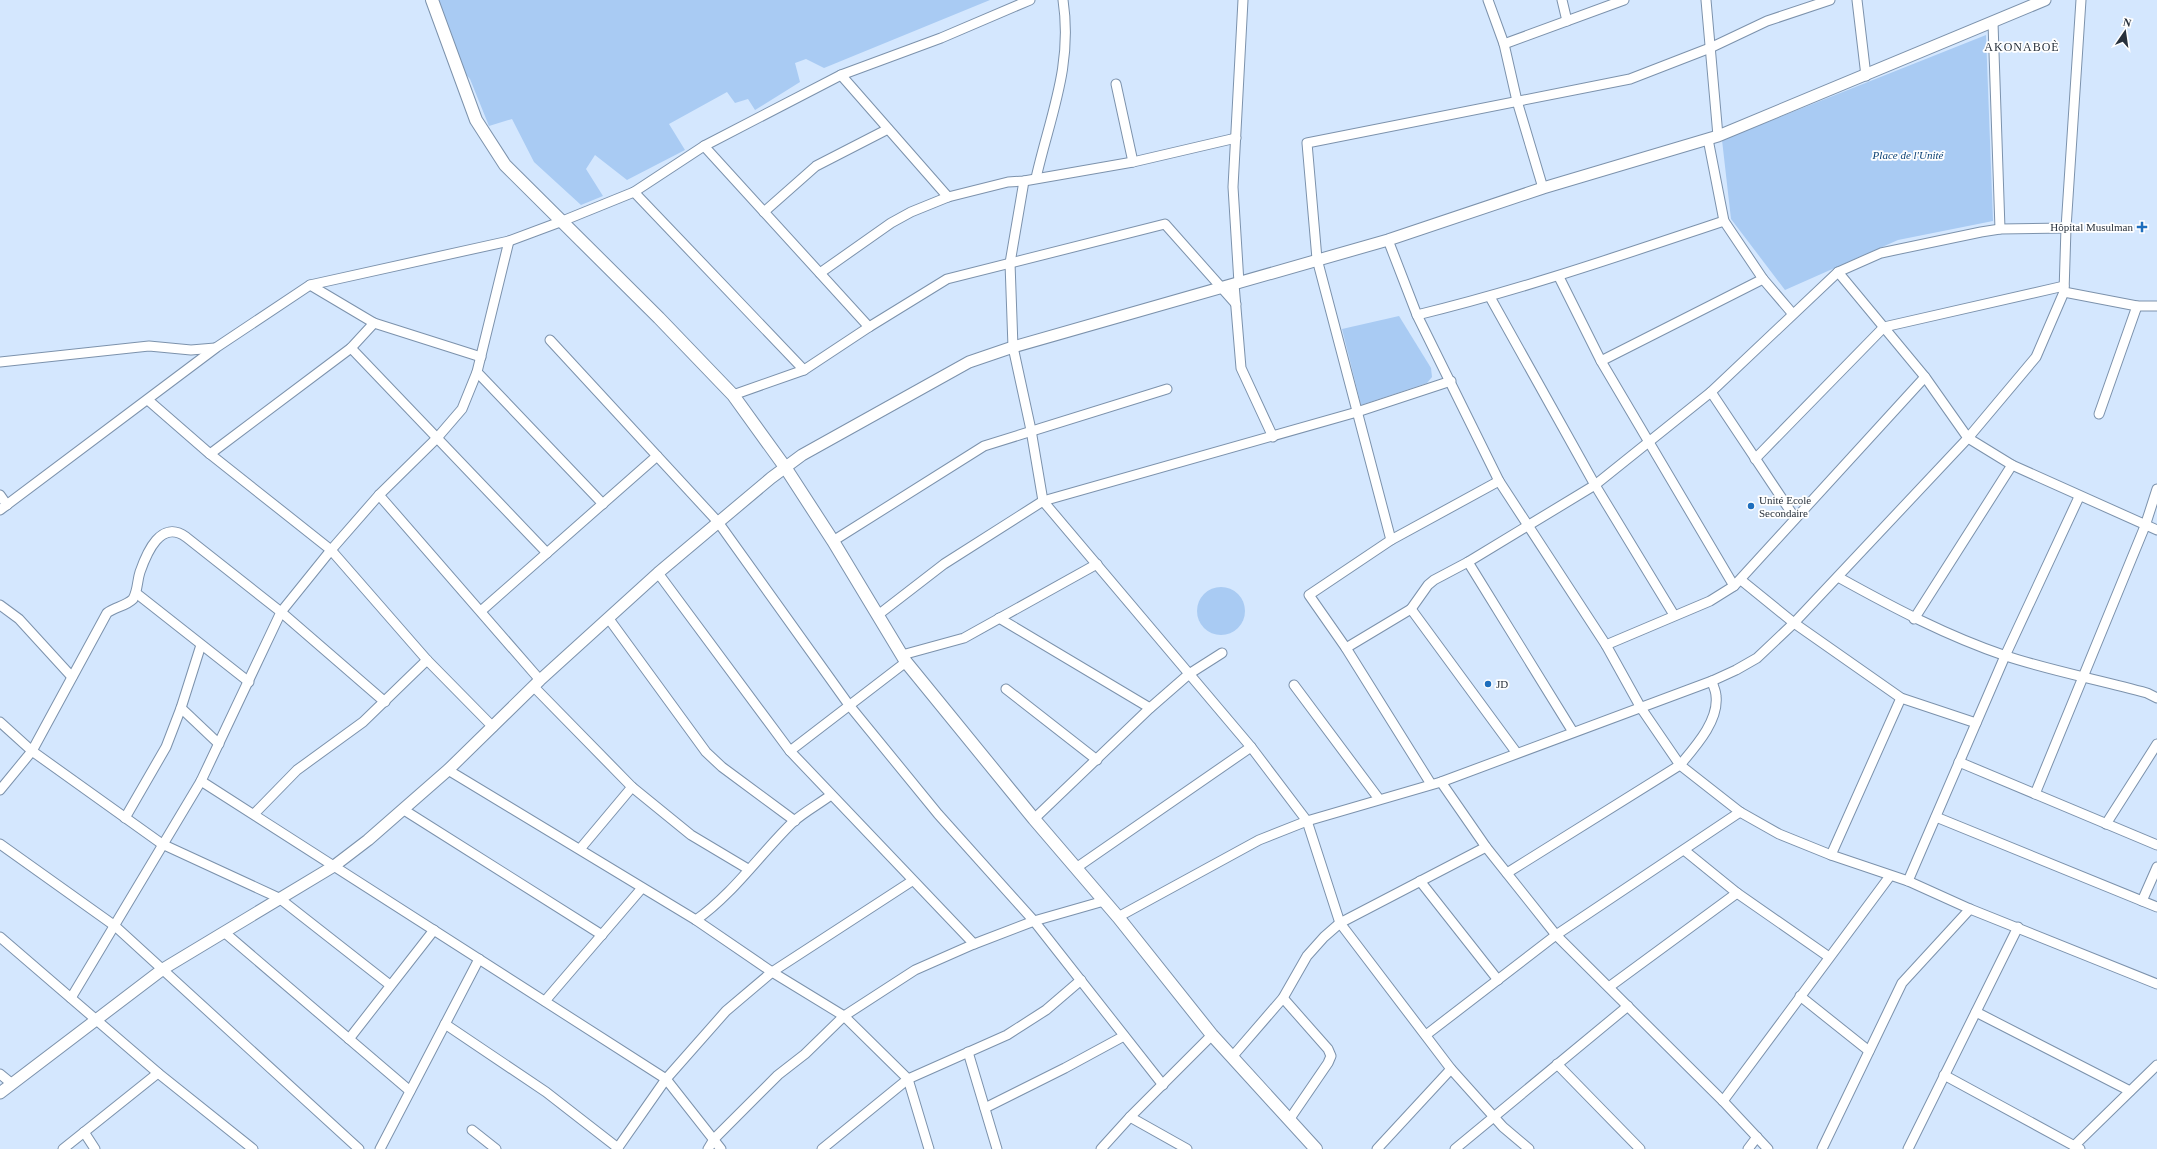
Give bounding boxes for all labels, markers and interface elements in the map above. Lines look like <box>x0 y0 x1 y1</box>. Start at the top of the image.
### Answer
north arrow <box>2105 12 2145 52</box>
text: N <box>2122 16 2133 29</box>
district label: AKONABOÈ <box>1984 40 2060 54</box>
park label: Place de l'Unité <box>1872 149 1944 161</box>
place label: Hôpital Musulman <box>2050 221 2133 233</box>
marker: Hôpital Musulman <box>2136 221 2148 233</box>
place label: Unité Ecole Secondaire <box>1759 494 1811 519</box>
marker: Unité Ecole Secondaire <box>1746 501 1756 511</box>
place label: JD <box>1496 678 1508 690</box>
marker: JD <box>1483 679 1493 689</box>

